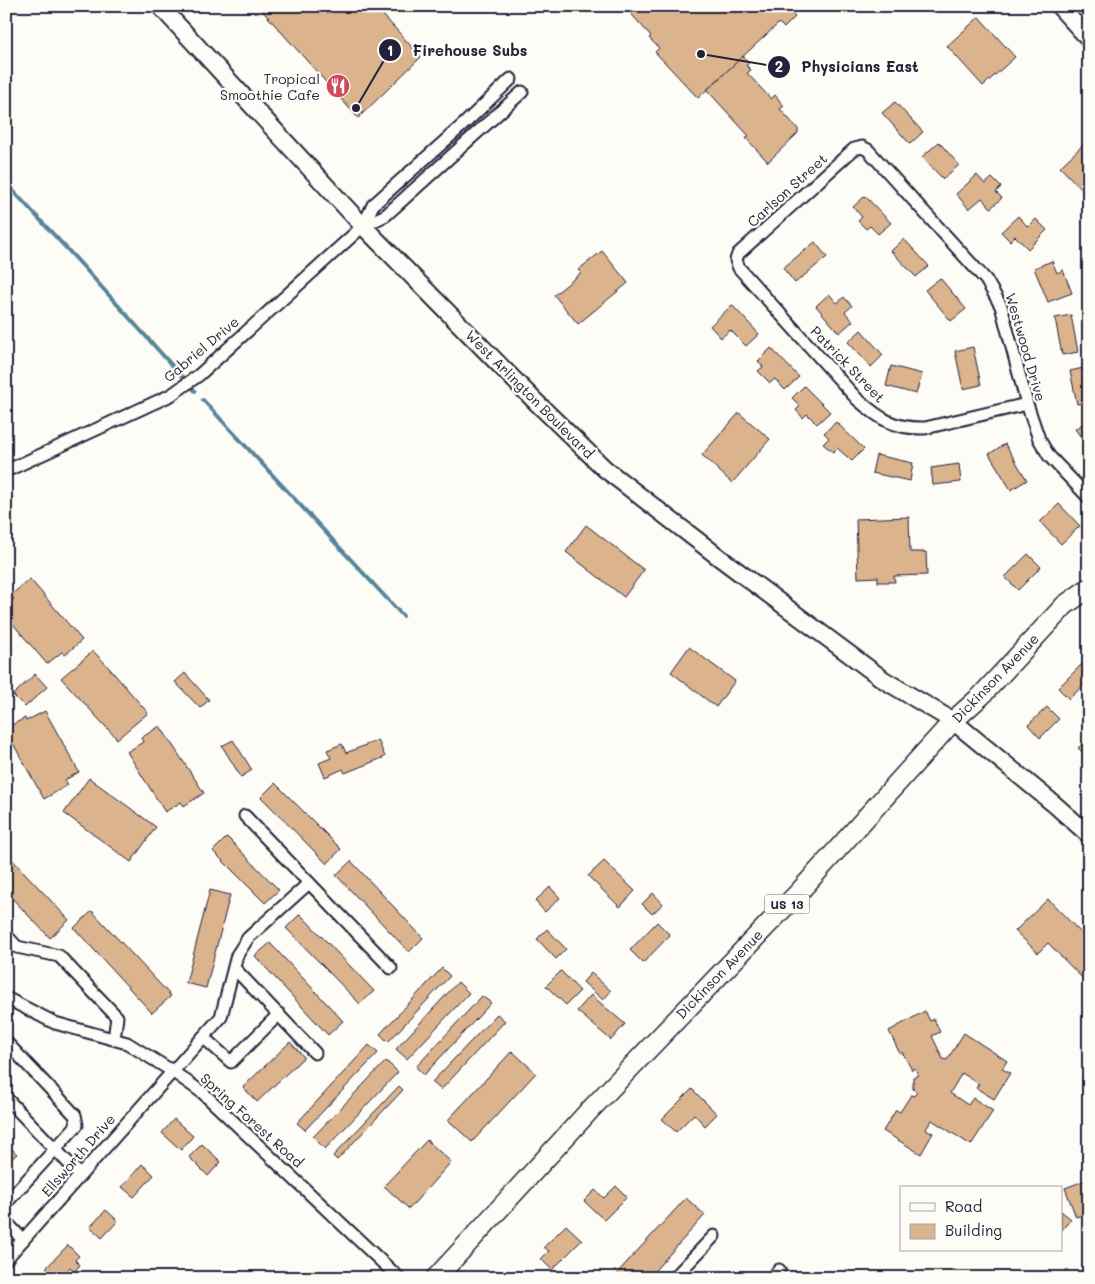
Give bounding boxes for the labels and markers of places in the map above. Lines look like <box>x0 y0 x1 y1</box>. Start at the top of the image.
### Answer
callout: Firehouse Subs <box>378 35 537 65</box>
callout: Physicians East <box>766 52 929 82</box>
place label: Tropical Smoothie Cafe <box>220 69 320 104</box>
restaurant icon: Tropical Smoothie Cafe <box>325 73 351 99</box>

